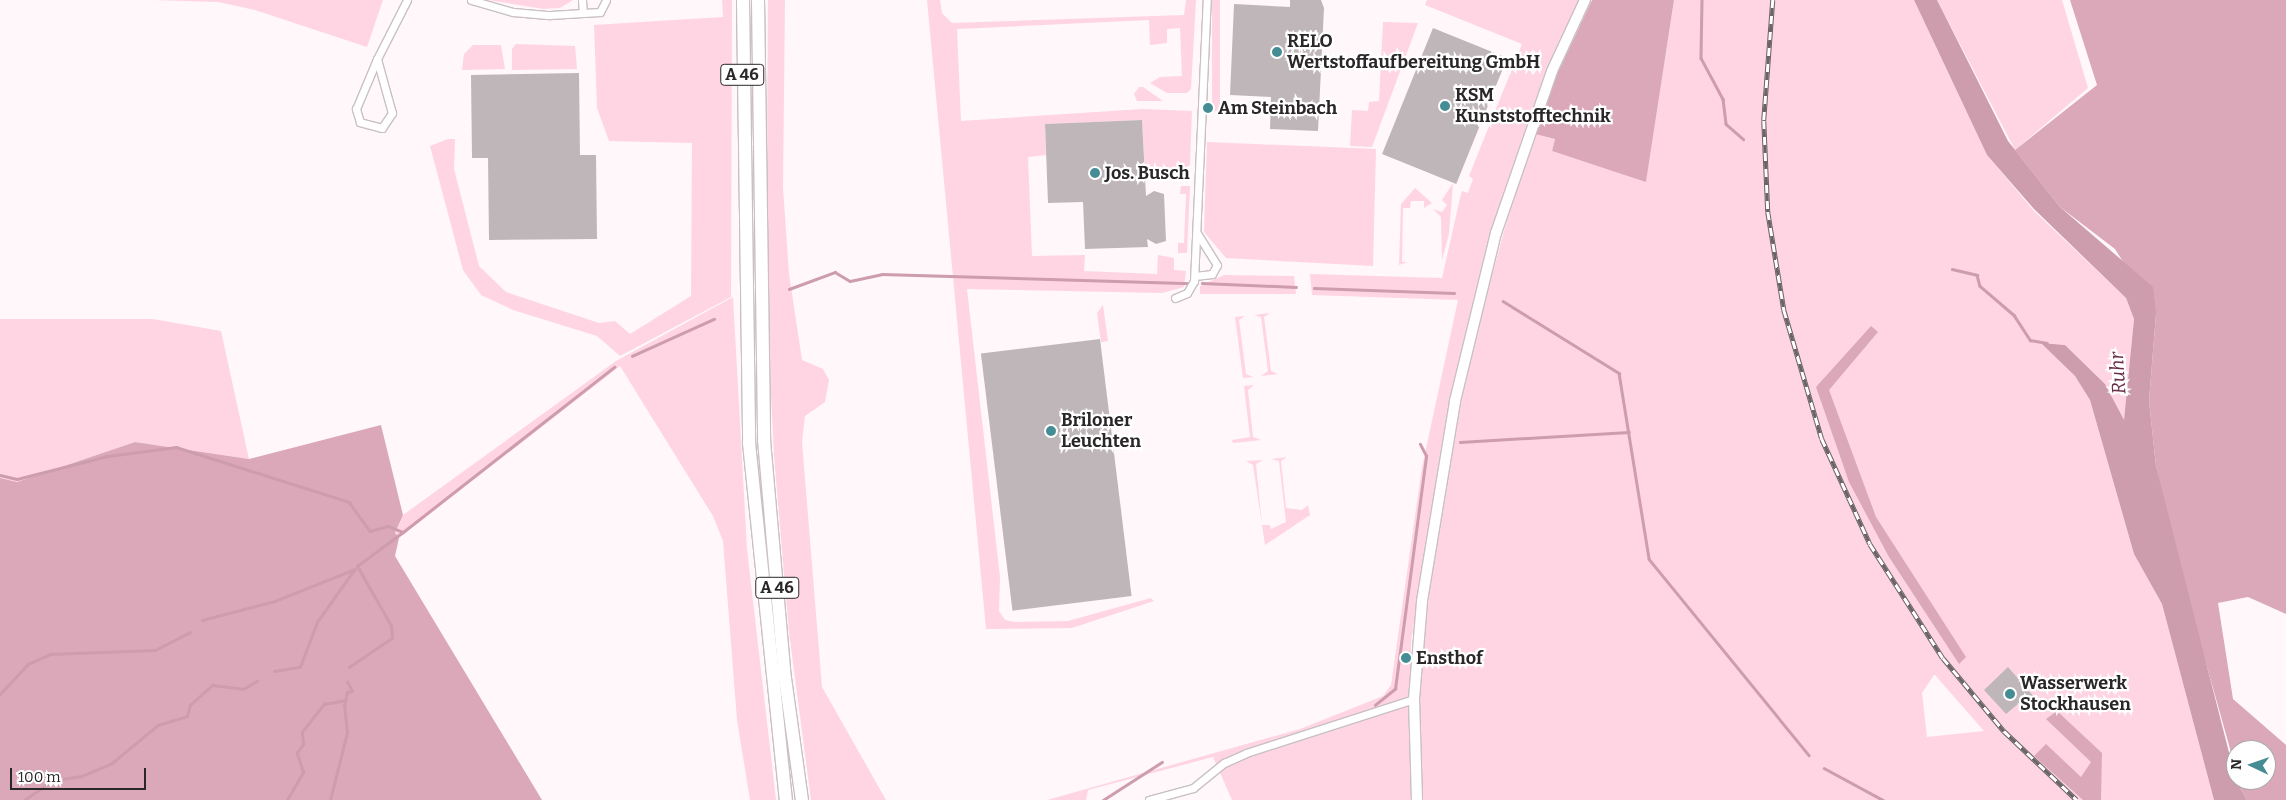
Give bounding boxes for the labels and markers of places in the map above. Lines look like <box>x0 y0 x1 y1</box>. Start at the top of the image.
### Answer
place label: RELO Wertstoffaufbereitung GmbH <box>1287 31 1540 74</box>
marker: RELO Wertstoffaufbereitung GmbH <box>1271 46 1283 58</box>
place label: KSM Kunststofftechnik <box>1455 85 1611 128</box>
place label: Am Steinbach <box>1218 97 1337 119</box>
marker: KSM Kunststofftechnik <box>1439 100 1451 112</box>
marker: Am Steinbach <box>1202 102 1214 114</box>
place label: Jos. Busch <box>1105 162 1190 184</box>
marker: Jos. Busch <box>1089 167 1101 179</box>
place label: Briloner Leuchten <box>1061 410 1141 452</box>
marker: Briloner Leuchten <box>1045 425 1057 437</box>
place label: Ensthof <box>1416 647 1483 669</box>
marker: Ensthof <box>1400 652 1412 664</box>
place label: Wasserwerk Stockhausen <box>2020 673 2131 716</box>
marker: Wasserwerk Stockhausen <box>2004 688 2016 700</box>

